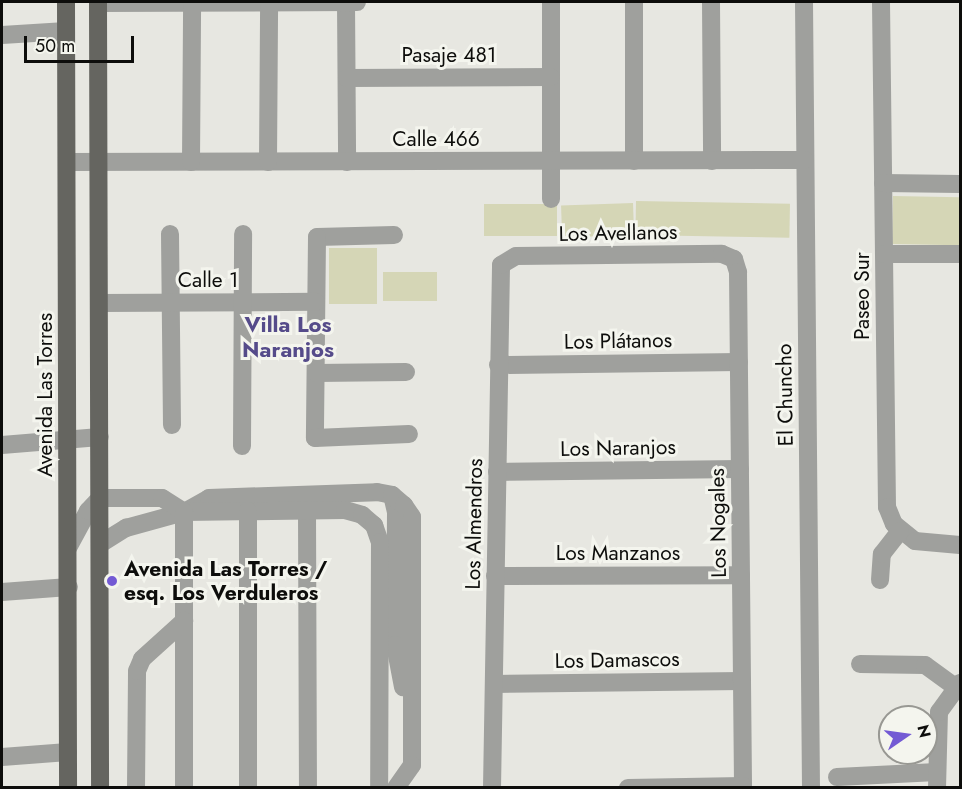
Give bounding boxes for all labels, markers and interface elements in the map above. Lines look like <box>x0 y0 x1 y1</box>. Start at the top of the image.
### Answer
scale bar <box>27 24 136 62</box>
text: 50 m <box>35 33 75 59</box>
street label: Pasaje 481 <box>401 42 497 68</box>
street label: Calle 466 <box>392 126 480 152</box>
street label: Los Avellanos <box>558 219 678 247</box>
street label: Paseo Sur <box>849 252 875 340</box>
street label: Calle 1 <box>178 267 238 293</box>
district label: Villa Los Naranjos <box>242 311 334 362</box>
street label: Avenida Las Torres <box>32 313 58 477</box>
street label: Los Plátanos <box>564 327 672 355</box>
street label: El Chuncho <box>772 343 798 447</box>
street label: Los Naranjos <box>560 434 676 462</box>
street label: Los Almendros <box>460 458 488 590</box>
street label: Los Nogales <box>704 468 732 578</box>
street label: Los Manzanos <box>556 540 680 566</box>
place label: Avenida Las Torres / esq. Los Verduleros <box>124 556 328 606</box>
marker: Avenida Las Torres / esq. Los Verduleros <box>105 574 119 588</box>
street label: Los Damascos <box>554 646 680 674</box>
north arrow <box>878 705 938 765</box>
text: N <box>911 723 937 740</box>

